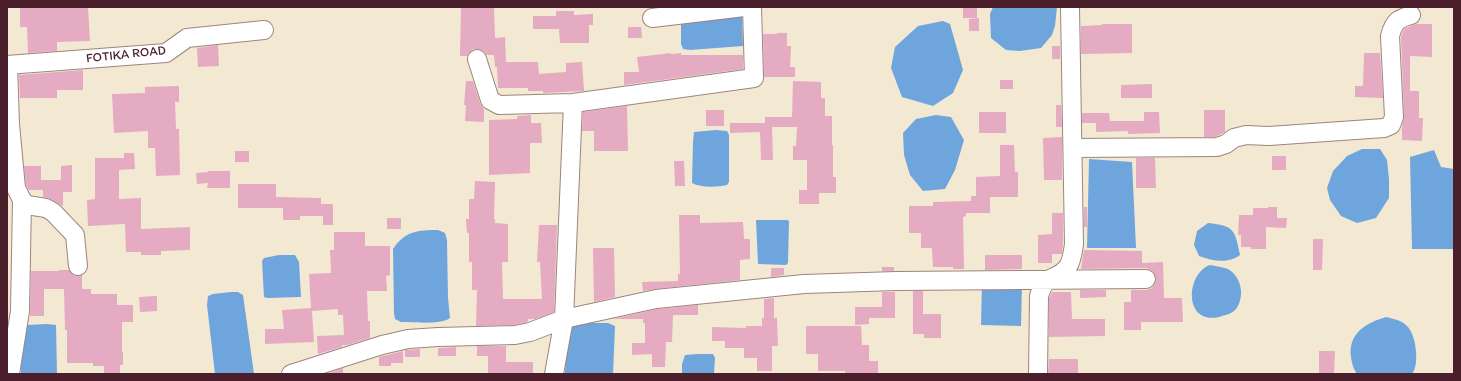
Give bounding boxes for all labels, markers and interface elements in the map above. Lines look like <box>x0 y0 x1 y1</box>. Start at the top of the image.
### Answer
street label: FOTIKA ROAD <box>85 43 167 67</box>

